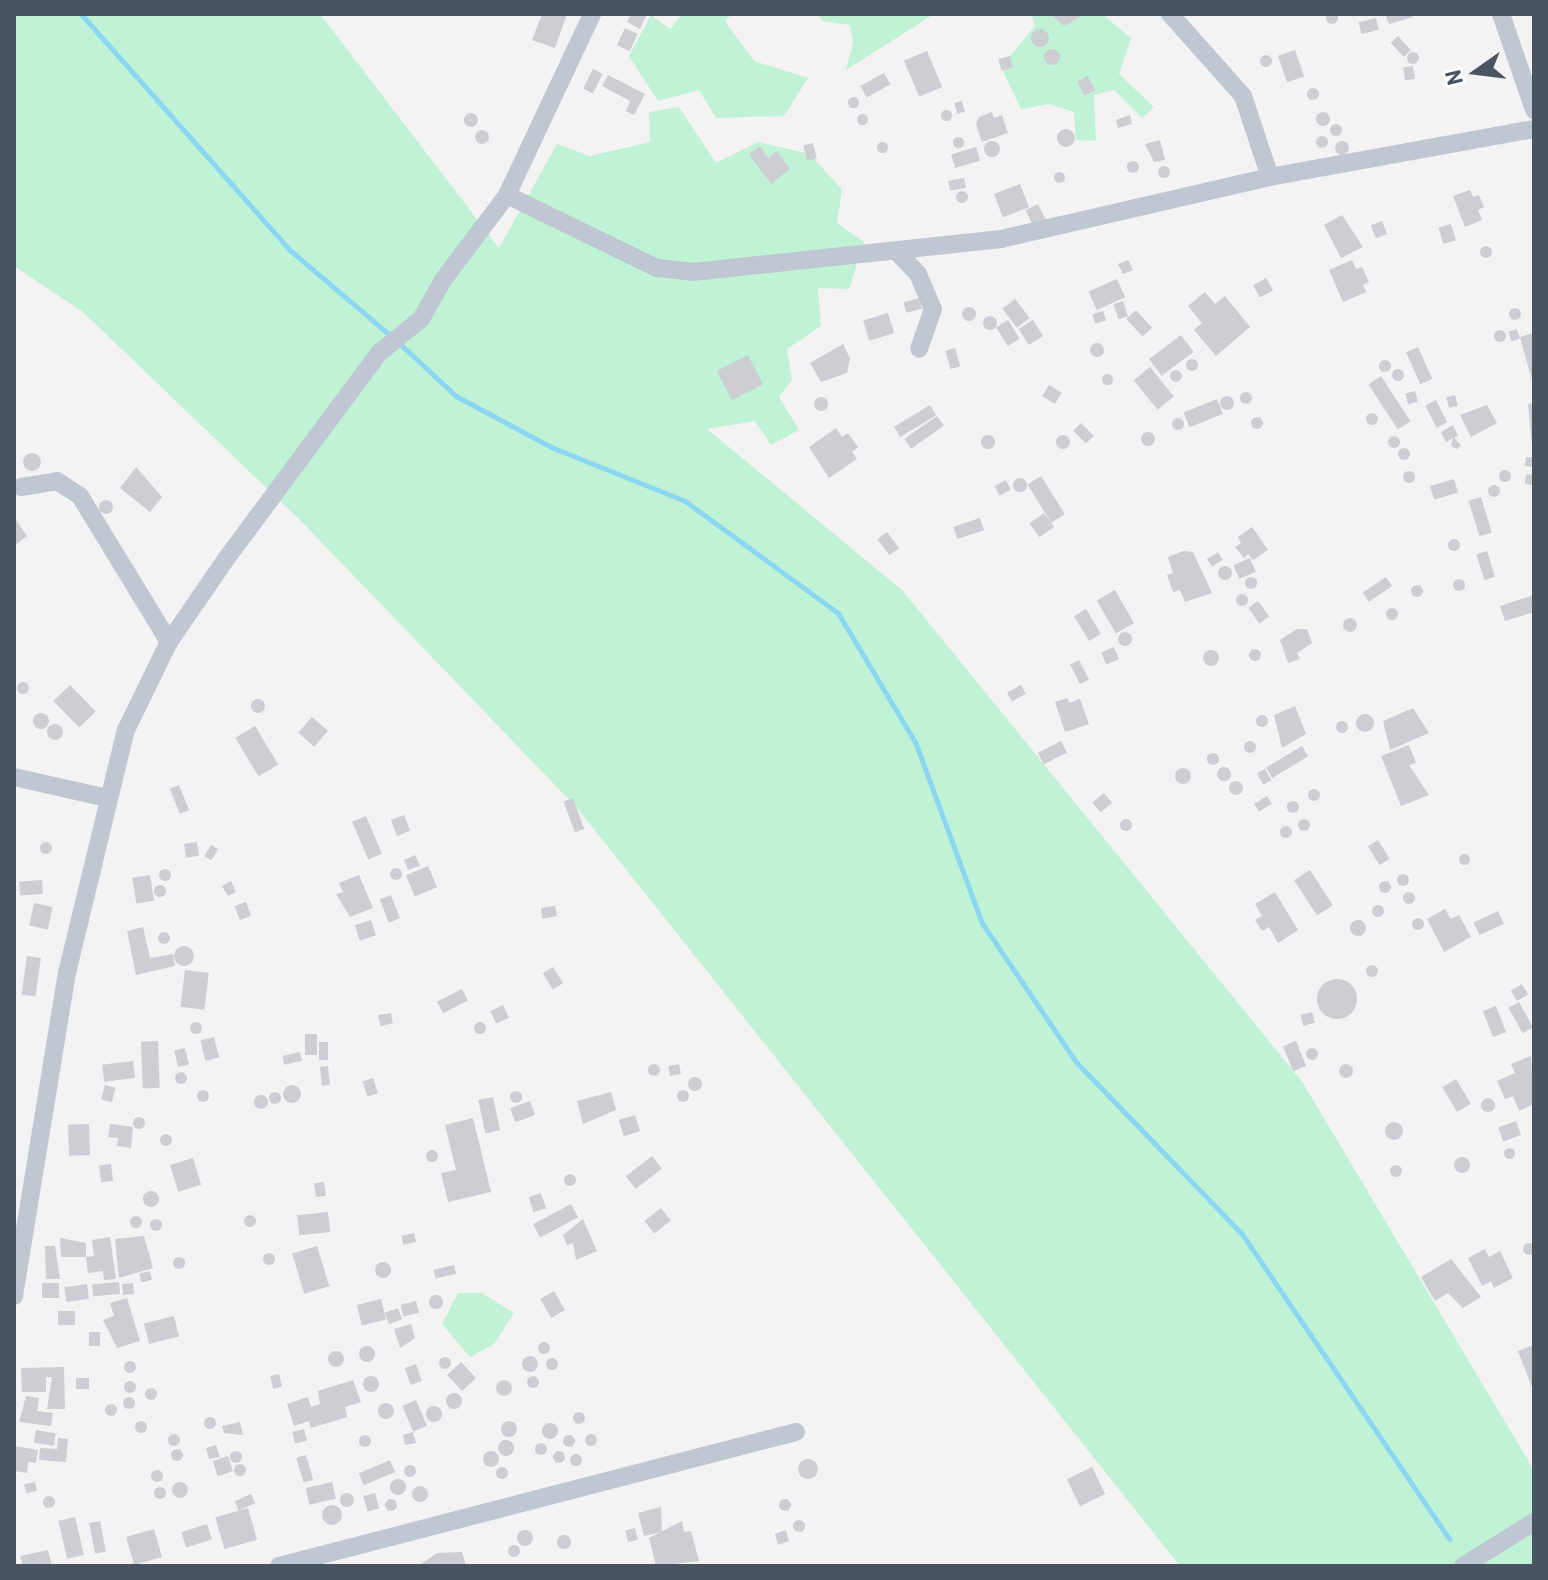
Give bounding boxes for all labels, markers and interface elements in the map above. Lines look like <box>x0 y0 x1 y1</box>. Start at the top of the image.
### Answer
north arrow <box>1436 32 1516 112</box>
text: N <box>1438 68 1467 88</box>

